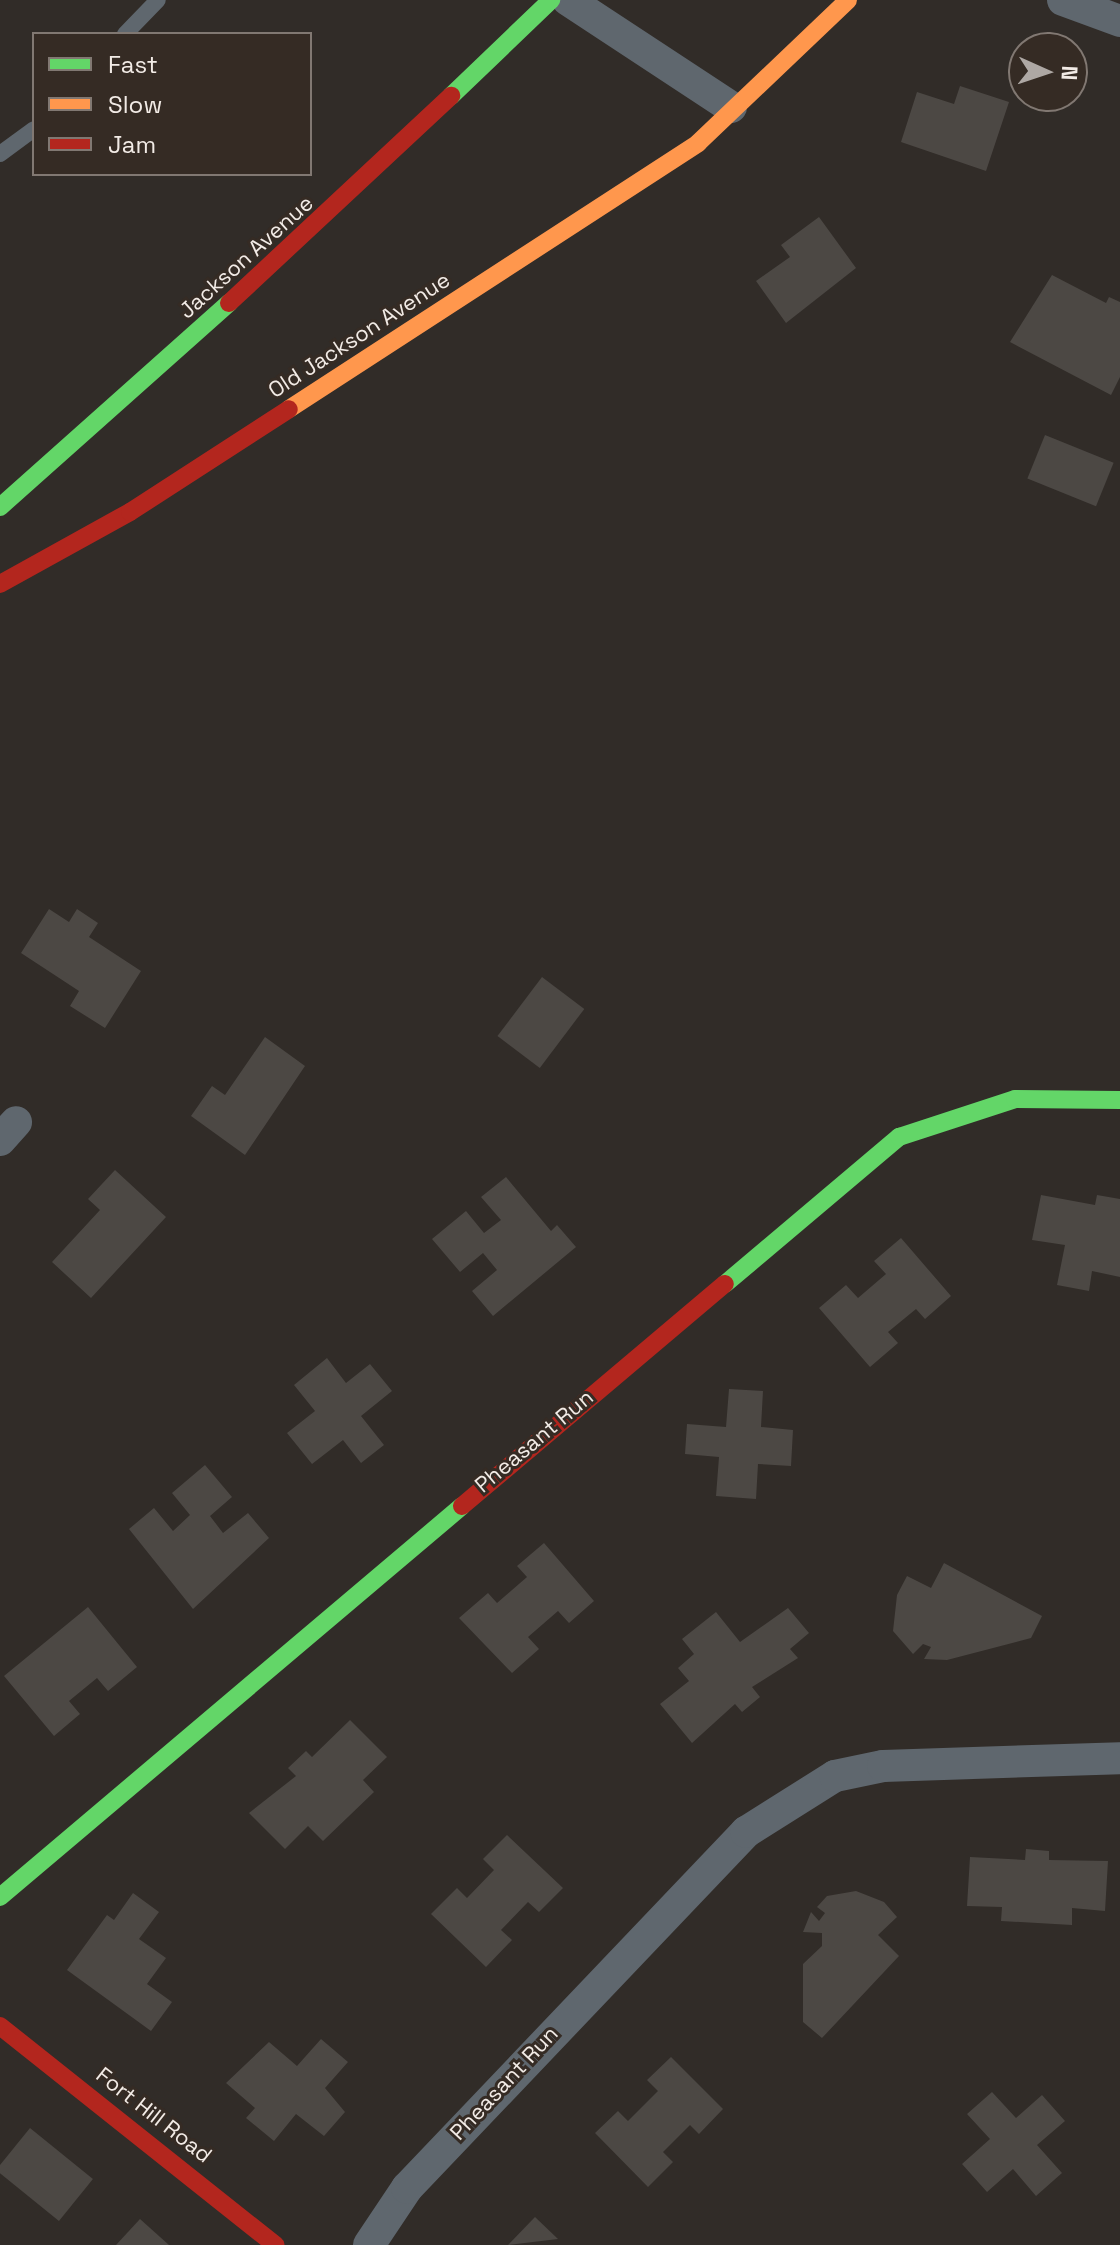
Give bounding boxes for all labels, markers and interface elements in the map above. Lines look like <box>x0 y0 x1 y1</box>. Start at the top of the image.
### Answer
legend <box>32 32 312 176</box>
north arrow <box>1008 32 1088 112</box>
text: Fast <box>108 49 158 80</box>
text: N <box>1056 65 1084 81</box>
text: Slow <box>108 89 162 120</box>
text: Jam <box>108 129 156 160</box>
street label: Jackson Avenue <box>173 190 319 324</box>
street label: Old Jackson Avenue <box>263 266 455 404</box>
street label: Pheasant Run <box>470 1384 598 1498</box>
street label: Pheasant Run <box>444 2021 564 2145</box>
street label: Fort Hill Road <box>91 2062 217 2168</box>

